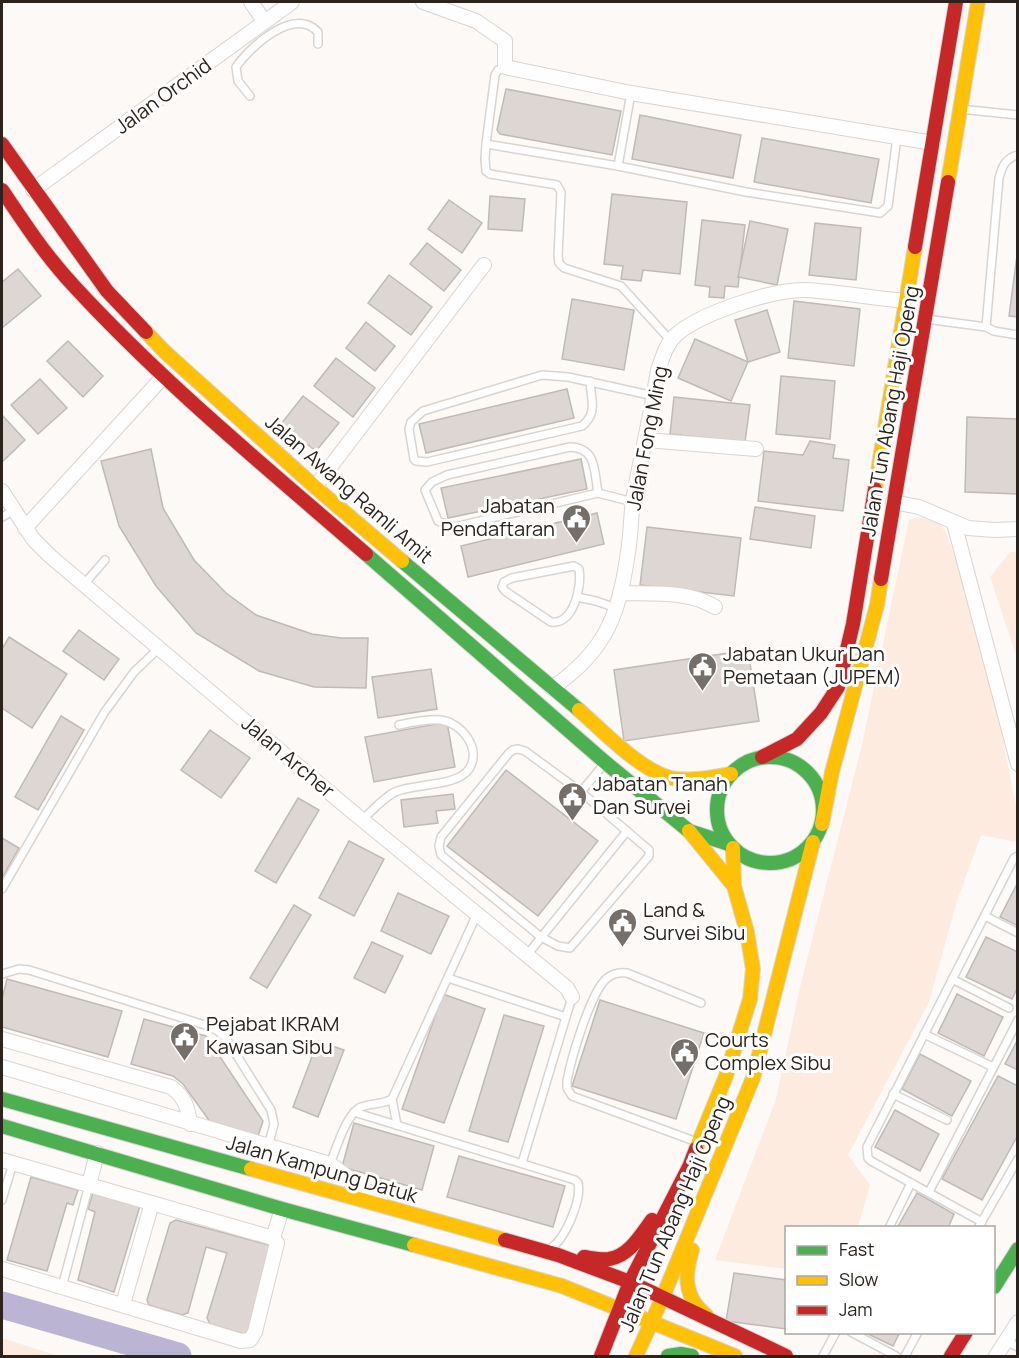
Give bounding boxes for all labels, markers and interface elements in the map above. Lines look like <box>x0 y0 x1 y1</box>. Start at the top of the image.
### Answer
street label: Jalan Orchid <box>109 51 216 140</box>
street label: Jalan Tun Abang Haji Openg <box>854 284 925 538</box>
street label: Jalan Fong Ming <box>619 363 674 512</box>
street label: Jalan Awang Ramli Amit <box>260 408 439 569</box>
place label: Jabatan Pendaftaran <box>441 492 555 542</box>
public building icon: Jabatan Pendaftaran <box>560 502 592 544</box>
place label: Jabatan Ukur Dan Pemetaan (JUPEM) <box>723 640 902 690</box>
public building icon: Jabatan Ukur Dan Pemetaan (JUPEM) <box>686 650 718 692</box>
street label: Jalan Archer <box>236 710 341 803</box>
place label: Jabatan Tanah Dan Survei <box>593 770 728 820</box>
public building icon: Jabatan Tanah Dan Survei <box>556 780 588 822</box>
place label: Land & Survei Sibu <box>643 896 745 946</box>
public building icon: Land & Survei Sibu <box>606 906 638 948</box>
place label: Pejabat IKRAM Kawasan Sibu <box>206 1010 339 1060</box>
public building icon: Pejabat IKRAM Kawasan Sibu <box>169 1020 201 1062</box>
place label: Courts Complex Sibu <box>705 1026 831 1076</box>
public building icon: Courts Complex Sibu <box>668 1036 700 1078</box>
street label: Jalan Tun Abang Haji Openg <box>612 1092 737 1336</box>
street label: Jalan Kampung Datuk <box>223 1128 422 1209</box>
legend <box>785 1226 995 1334</box>
text: Fast <box>839 1237 874 1261</box>
text: Slow <box>839 1267 879 1291</box>
text: Jam <box>839 1297 873 1321</box>

